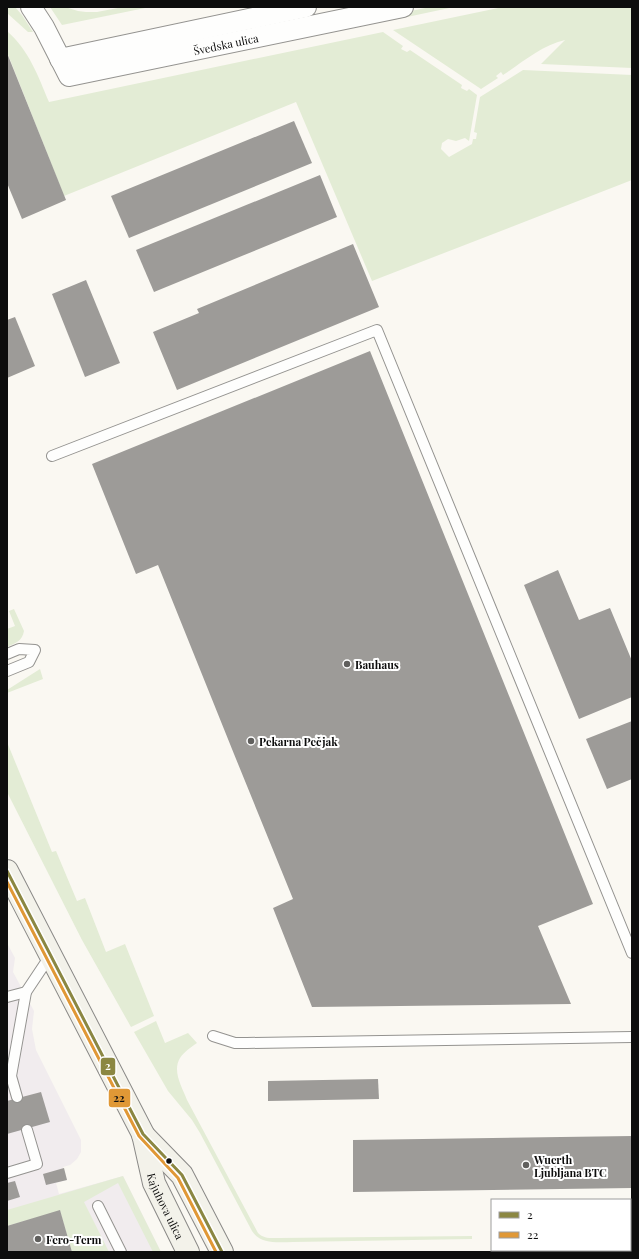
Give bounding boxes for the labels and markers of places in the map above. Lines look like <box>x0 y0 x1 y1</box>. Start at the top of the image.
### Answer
place label: Bauhaus <box>355 657 399 672</box>
marker: Bauhaus <box>342 659 352 669</box>
place label: Pekarna Pečjak <box>259 734 338 749</box>
marker: Pekarna Pečjak <box>246 736 256 746</box>
place label: Wuerth Ljubljana BTC <box>533 1152 607 1180</box>
unlabelled marker <box>164 1156 174 1166</box>
marker: Wuerth Ljubljana BTC <box>521 1160 531 1170</box>
place label: Fero-Term <box>46 1232 102 1247</box>
marker: Fero-Term <box>33 1234 43 1244</box>

